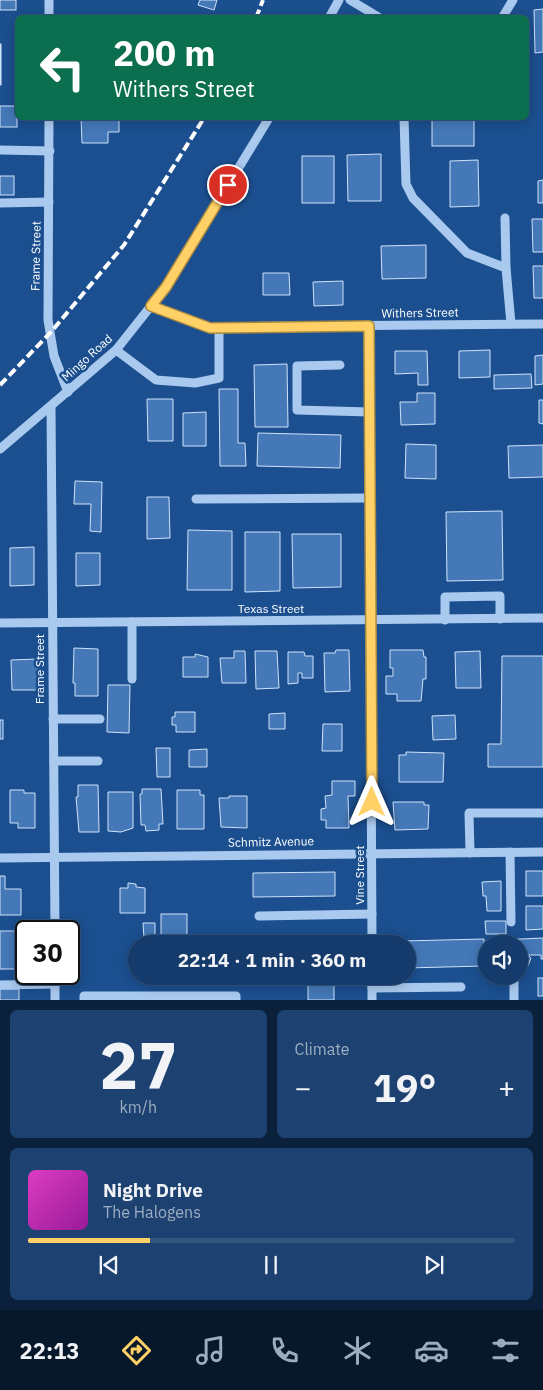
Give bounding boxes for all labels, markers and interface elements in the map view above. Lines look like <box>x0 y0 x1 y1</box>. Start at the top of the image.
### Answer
text: 200 m <box>113 30 216 76</box>
icon: left <box>30 35 95 100</box>
text: Withers Street <box>113 74 255 103</box>
pin <box>207 164 249 206</box>
icon: arrive <box>214 171 242 199</box>
street label: Frame Street <box>27 221 44 291</box>
street label: Withers Street <box>381 304 459 321</box>
street label: Mingo Road <box>58 331 115 384</box>
street label: Texas Street <box>238 601 304 616</box>
street label: Frame Street <box>32 634 47 704</box>
position arrow <box>345 775 397 827</box>
street label: Schmitz Avenue <box>228 833 315 850</box>
street label: Vine Street <box>352 845 367 905</box>
speed limit sign: 30 <box>15 920 80 985</box>
map controls <box>478 935 528 985</box>
button: sound <box>478 935 528 985</box>
text: 22:14 · 1 min · 360 m <box>178 948 366 972</box>
text: 27 <box>99 1022 177 1107</box>
text: Climate <box>295 1039 350 1059</box>
text: 19° <box>373 1063 436 1112</box>
text: − <box>295 1069 311 1106</box>
text: + <box>498 1069 515 1106</box>
text: km/h <box>119 1097 157 1117</box>
text: Night Drive <box>103 1178 203 1202</box>
text: The Halogens <box>103 1202 201 1222</box>
icon: previous <box>95 1251 123 1279</box>
icon: pause <box>257 1251 285 1279</box>
icon: next <box>420 1251 448 1279</box>
icon: directions <box>119 1333 154 1368</box>
icon: music <box>193 1333 228 1368</box>
icon: phone <box>267 1333 302 1368</box>
icon: climate <box>340 1333 375 1368</box>
icon: car <box>414 1333 449 1368</box>
icon: filters <box>488 1333 523 1368</box>
text: 22:13 <box>19 1336 80 1365</box>

